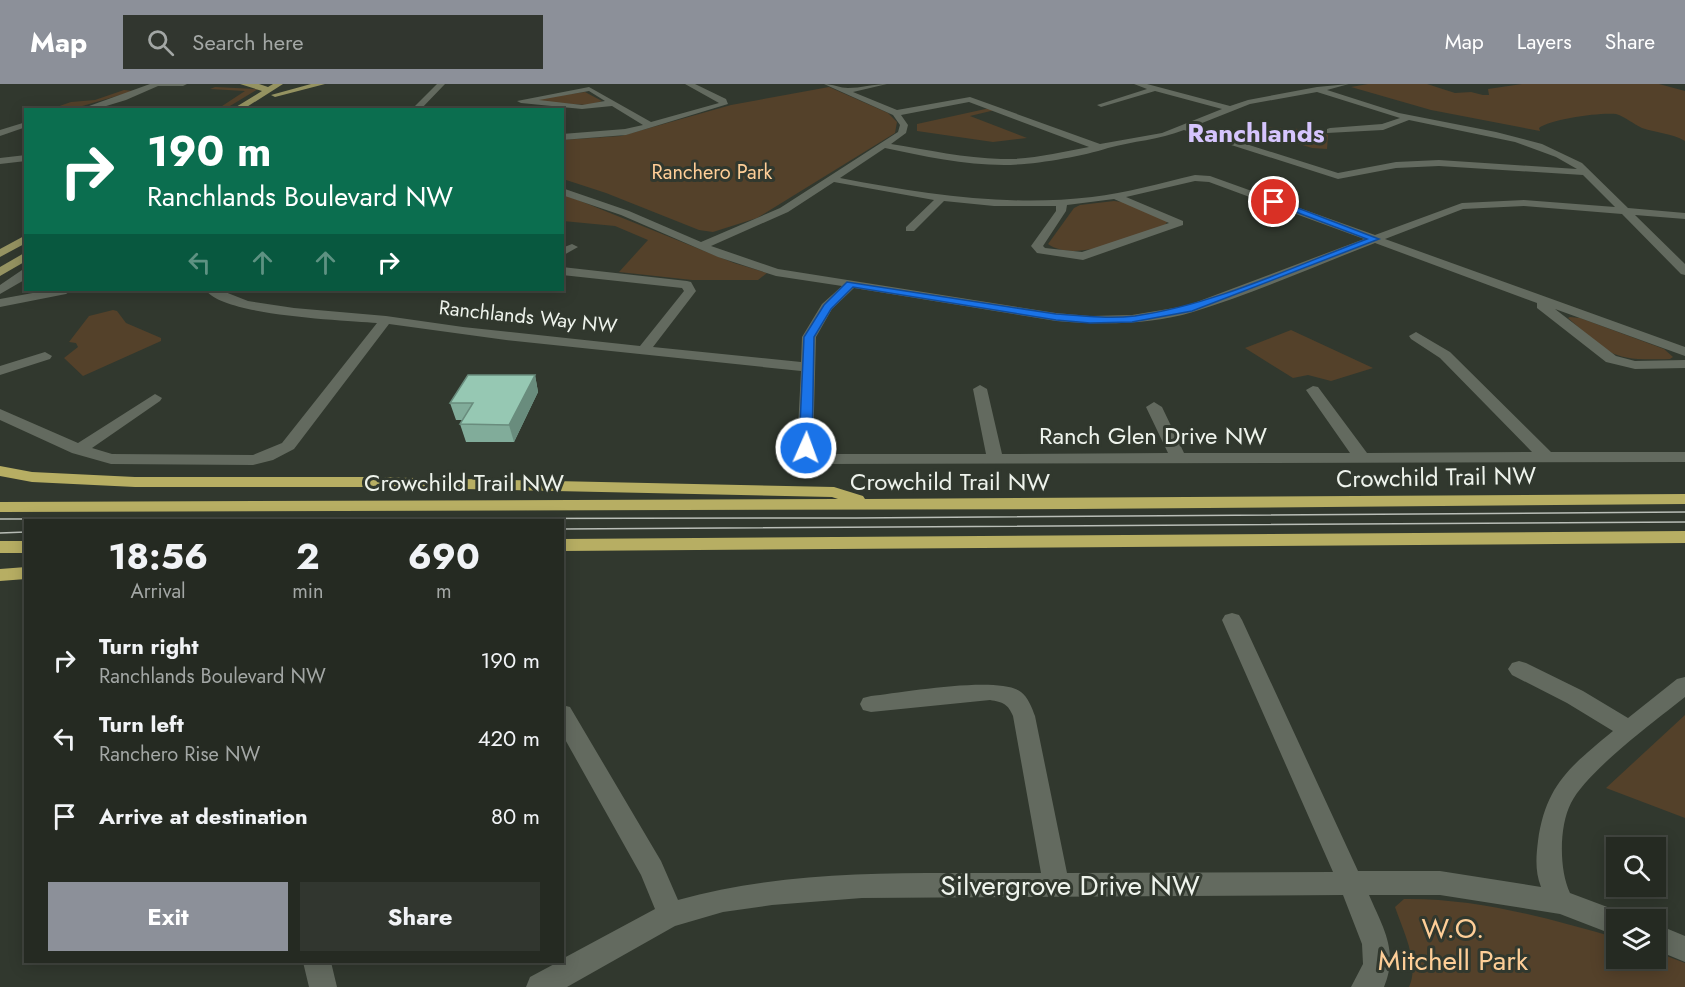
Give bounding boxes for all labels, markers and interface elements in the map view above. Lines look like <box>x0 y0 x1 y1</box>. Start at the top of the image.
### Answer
search box <box>123 15 543 69</box>
text: Map <box>30 22 87 63</box>
icon: search <box>144 26 177 59</box>
text: Search here <box>192 26 304 58</box>
text: Map <box>1445 27 1484 57</box>
text: Layers <box>1517 27 1572 57</box>
text: Share <box>1605 27 1655 57</box>
district label: Ranchlands <box>1187 114 1325 152</box>
text: 190 m <box>147 121 271 182</box>
icon: right <box>48 132 126 210</box>
park label: Ranchero Park <box>652 158 773 187</box>
pin <box>1248 176 1299 227</box>
text: Ranchlands Boulevard NW <box>147 177 453 216</box>
icon: arrive <box>1257 185 1290 218</box>
icon: left <box>183 246 216 279</box>
icon: ahead <box>246 246 279 279</box>
icon: ahead <box>309 246 342 279</box>
icon: right <box>372 246 405 279</box>
street label: Ranchlands Way NW <box>437 293 619 341</box>
position arrow <box>774 416 838 480</box>
street label: Ranch Glen Drive NW <box>1039 418 1267 453</box>
street label: Crowchild Trail NW <box>1336 458 1537 496</box>
street label: Crowchild Trail NW <box>850 464 1050 499</box>
street label: Crowchild Trail NW <box>364 465 564 500</box>
text: 18:56 <box>108 530 208 582</box>
text: 2 <box>296 530 320 582</box>
text: 690 <box>408 530 480 582</box>
text: Arrival <box>131 577 186 606</box>
text: min <box>292 577 324 606</box>
text: m <box>436 577 452 606</box>
text: Turn right <box>99 630 199 662</box>
icon: right <box>48 644 81 677</box>
text: 190 m <box>480 644 540 676</box>
text: Ranchlands Boulevard NW <box>99 662 326 691</box>
text: Turn left <box>99 708 184 740</box>
icon: left <box>48 722 81 755</box>
text: 420 m <box>478 722 540 754</box>
text: Ranchero Rise NW <box>99 740 260 769</box>
icon: arrive <box>48 800 81 833</box>
text: Arrive at destination <box>99 800 308 832</box>
text: 80 m <box>491 800 540 832</box>
map controls <box>1606 837 1666 969</box>
button: search <box>1606 837 1666 897</box>
street label: Silvergrove Drive NW <box>940 865 1200 906</box>
button: Exit <box>48 882 288 951</box>
button: Share <box>300 882 540 951</box>
park label: W.O. Mitchell Park <box>1378 908 1529 981</box>
button: layers <box>1606 909 1666 969</box>

